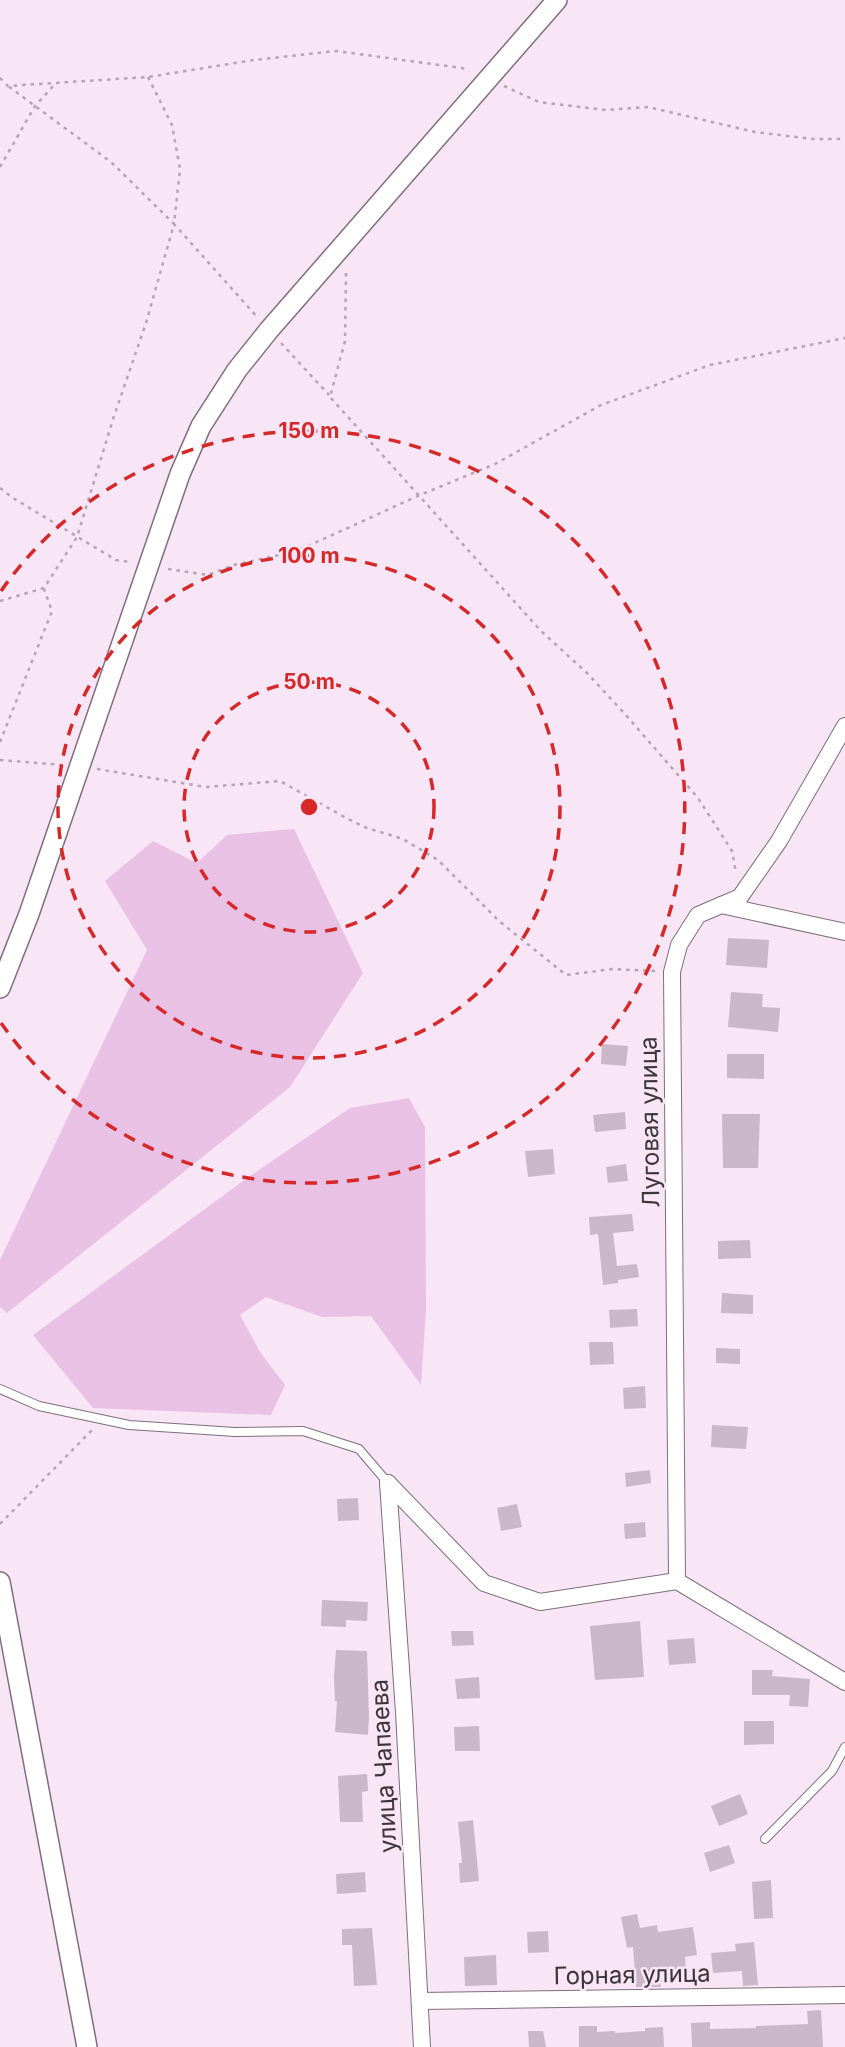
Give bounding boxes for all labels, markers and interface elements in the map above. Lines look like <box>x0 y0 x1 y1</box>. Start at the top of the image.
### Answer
text: 150 m <box>279 418 339 443</box>
text: 100 m <box>278 543 340 568</box>
text: 50 m <box>283 669 335 694</box>
centre of rings <box>297 795 321 819</box>
street label: Луговая улица <box>634 1036 665 1208</box>
street label: улица Чапаева <box>364 1678 403 1854</box>
street label: Горная улица <box>553 1959 711 1990</box>

